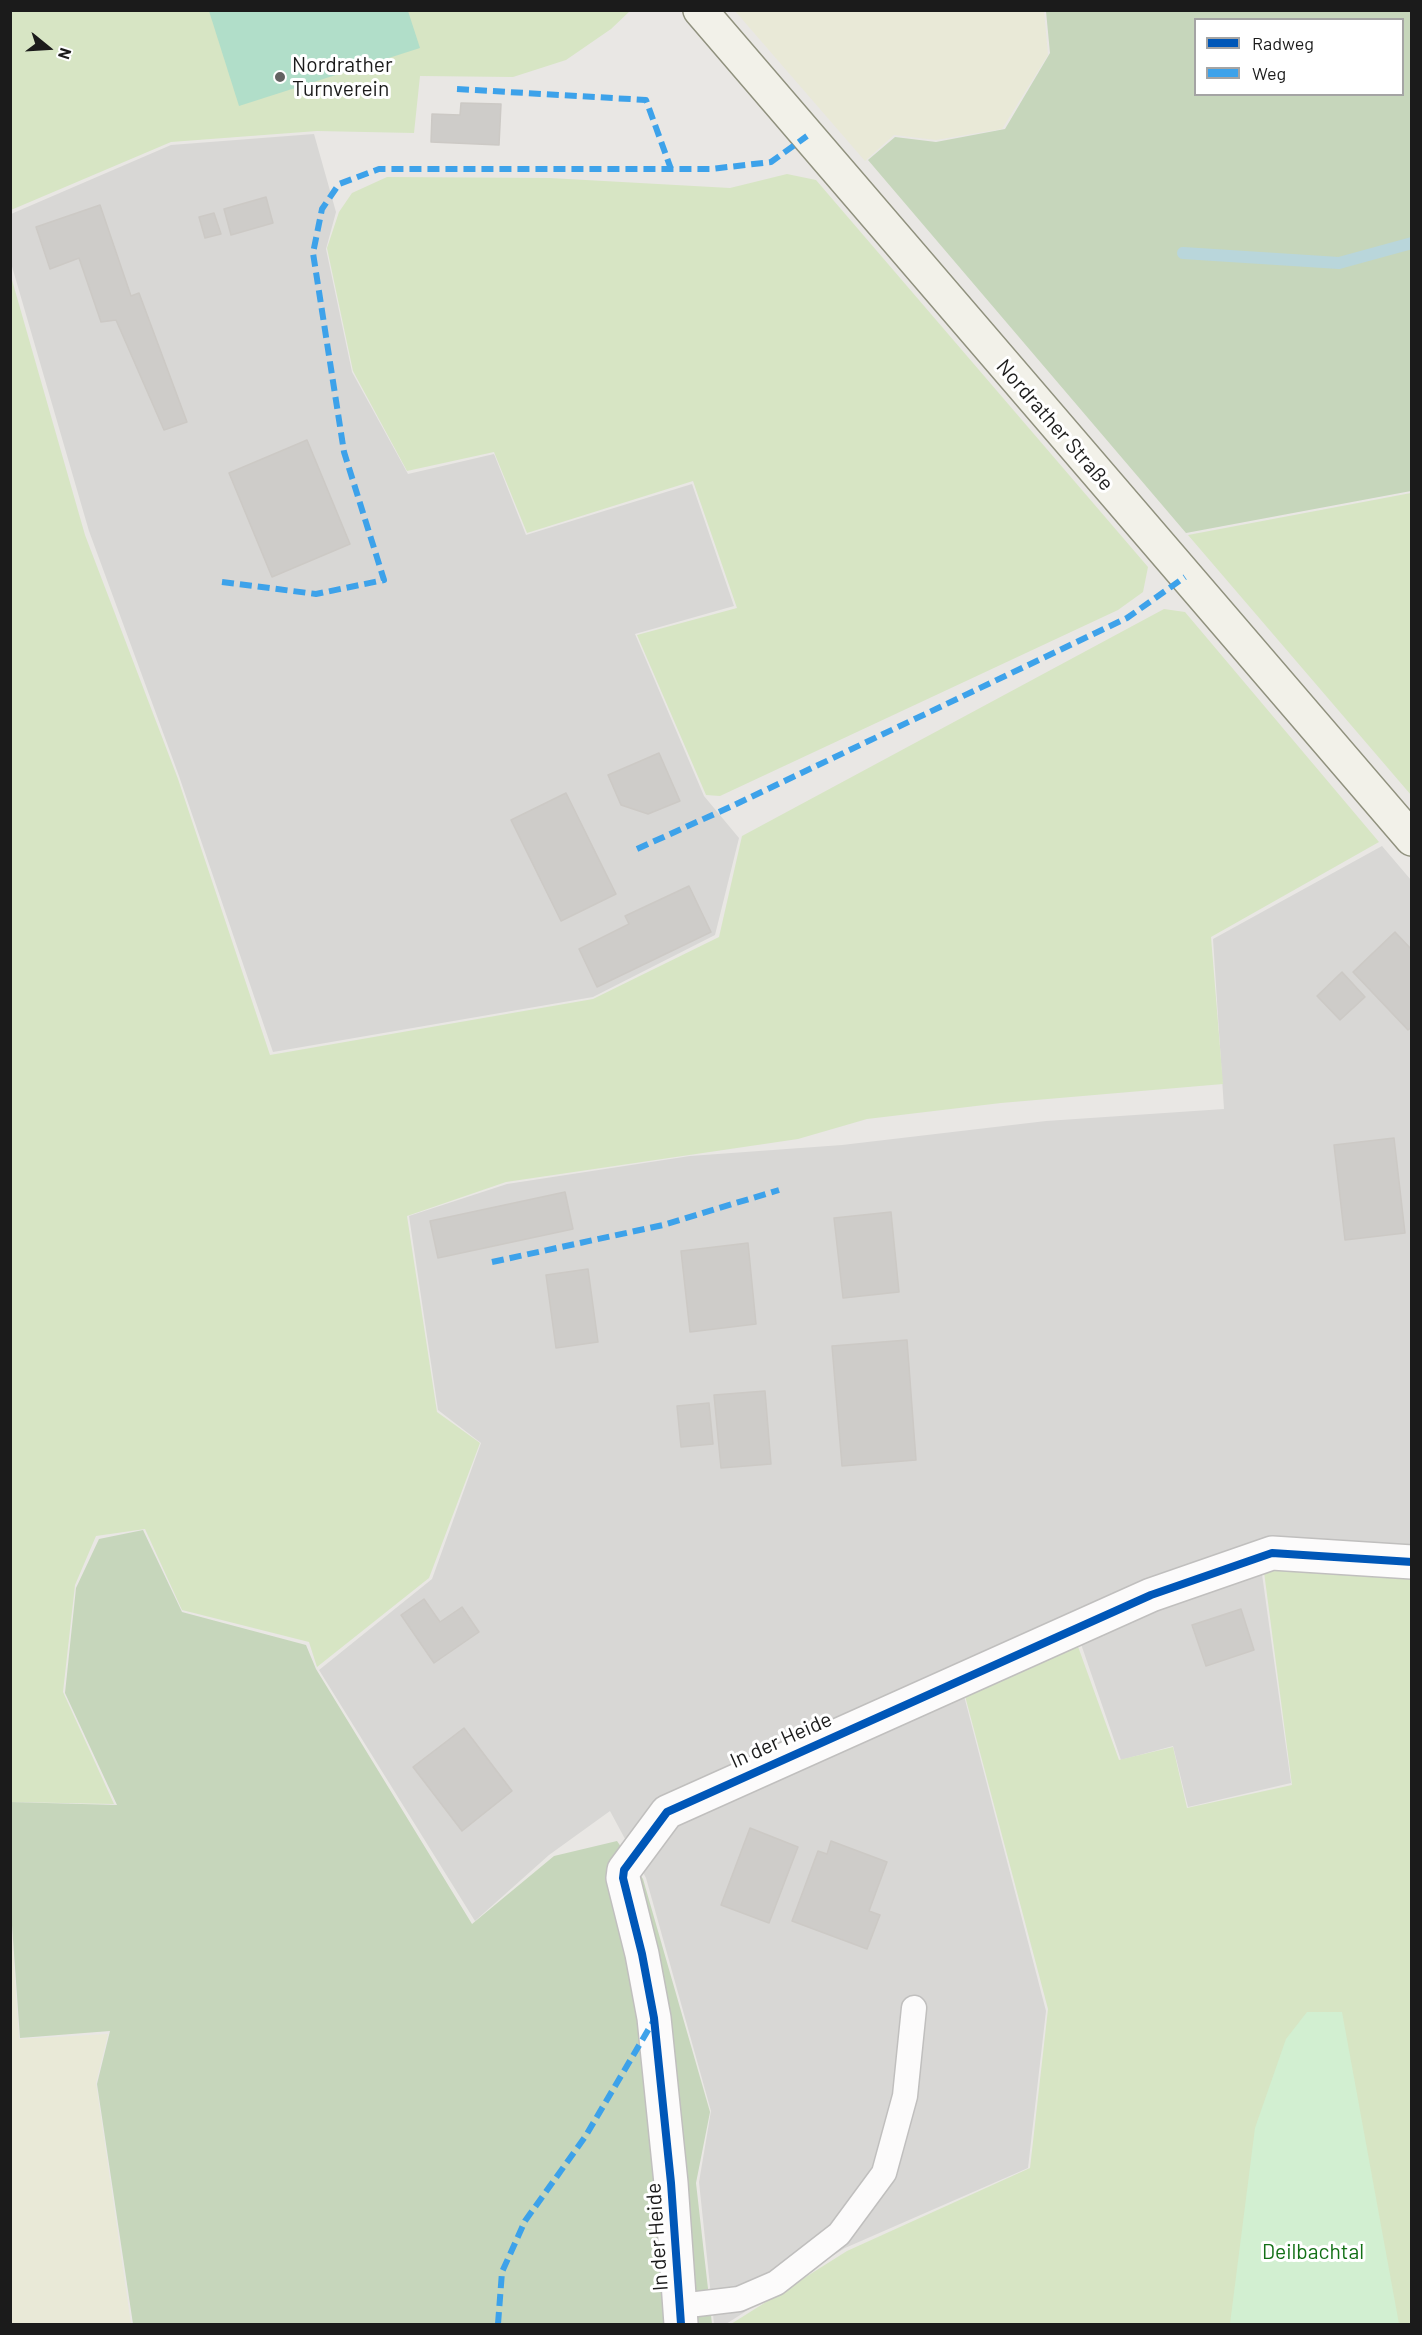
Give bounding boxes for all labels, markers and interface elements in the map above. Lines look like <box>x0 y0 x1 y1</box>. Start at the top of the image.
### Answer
north arrow <box>18 18 78 78</box>
legend <box>1194 18 1404 96</box>
text: Radweg <box>1252 32 1314 54</box>
text: N <box>55 46 76 62</box>
place label: Nordrather Turnverein <box>292 52 393 102</box>
text: Weg <box>1252 62 1286 84</box>
marker: Nordrather Turnverein <box>273 70 287 84</box>
street label: Nordrather Straße <box>991 354 1119 496</box>
street label: In der Heide <box>726 1706 836 1774</box>
street label: In der Heide <box>641 2182 673 2292</box>
park label: Deilbachtal <box>1262 2239 1364 2265</box>

